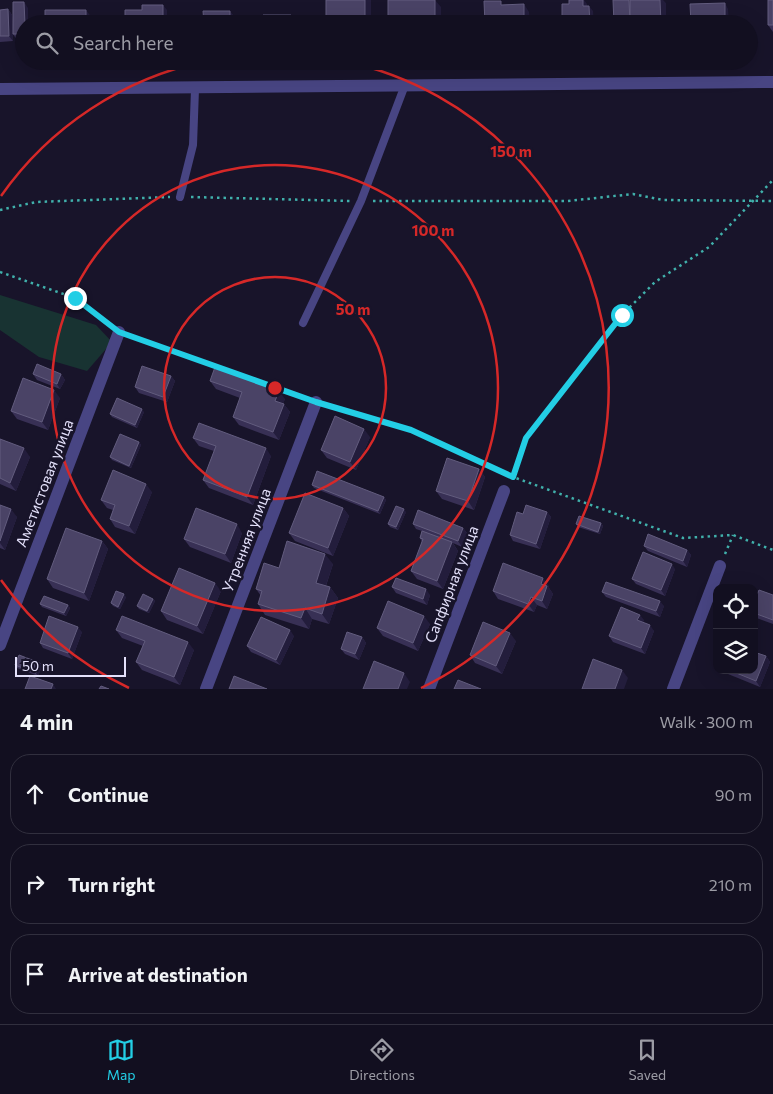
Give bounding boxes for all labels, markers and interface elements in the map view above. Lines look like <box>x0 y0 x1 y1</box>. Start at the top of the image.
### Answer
search box <box>15 15 758 70</box>
icon: search <box>33 29 61 57</box>
text: Search here <box>73 31 173 54</box>
text: 150 m <box>490 142 532 160</box>
text: 100 m <box>412 221 454 239</box>
route end <box>64 287 87 310</box>
text: 50 m <box>336 300 370 318</box>
route start <box>611 304 634 327</box>
centre of rings <box>266 379 284 397</box>
street label: Аметистовая улица <box>11 417 77 549</box>
street label: Утренняя улица <box>218 485 274 595</box>
street label: Сапфирная улица <box>420 523 482 645</box>
map controls <box>713 584 758 674</box>
button: locate <box>713 584 758 629</box>
button: layers <box>713 629 758 674</box>
scale bar <box>15 654 126 677</box>
text: 50 m <box>22 657 54 674</box>
text: 4 min <box>20 709 73 734</box>
text: Walk · 300 m <box>659 712 753 731</box>
icon: ahead <box>21 780 49 808</box>
text: Continue <box>68 783 148 806</box>
text: 90 m <box>715 785 752 804</box>
icon: right <box>21 870 49 898</box>
text: Turn right <box>68 873 155 896</box>
text: 210 m <box>709 875 752 894</box>
icon: arrive <box>21 960 49 988</box>
text: Arrive at destination <box>68 963 248 986</box>
tab: Map <box>107 1036 136 1083</box>
tab: Directions <box>349 1036 415 1083</box>
tab: Saved <box>628 1036 666 1083</box>

